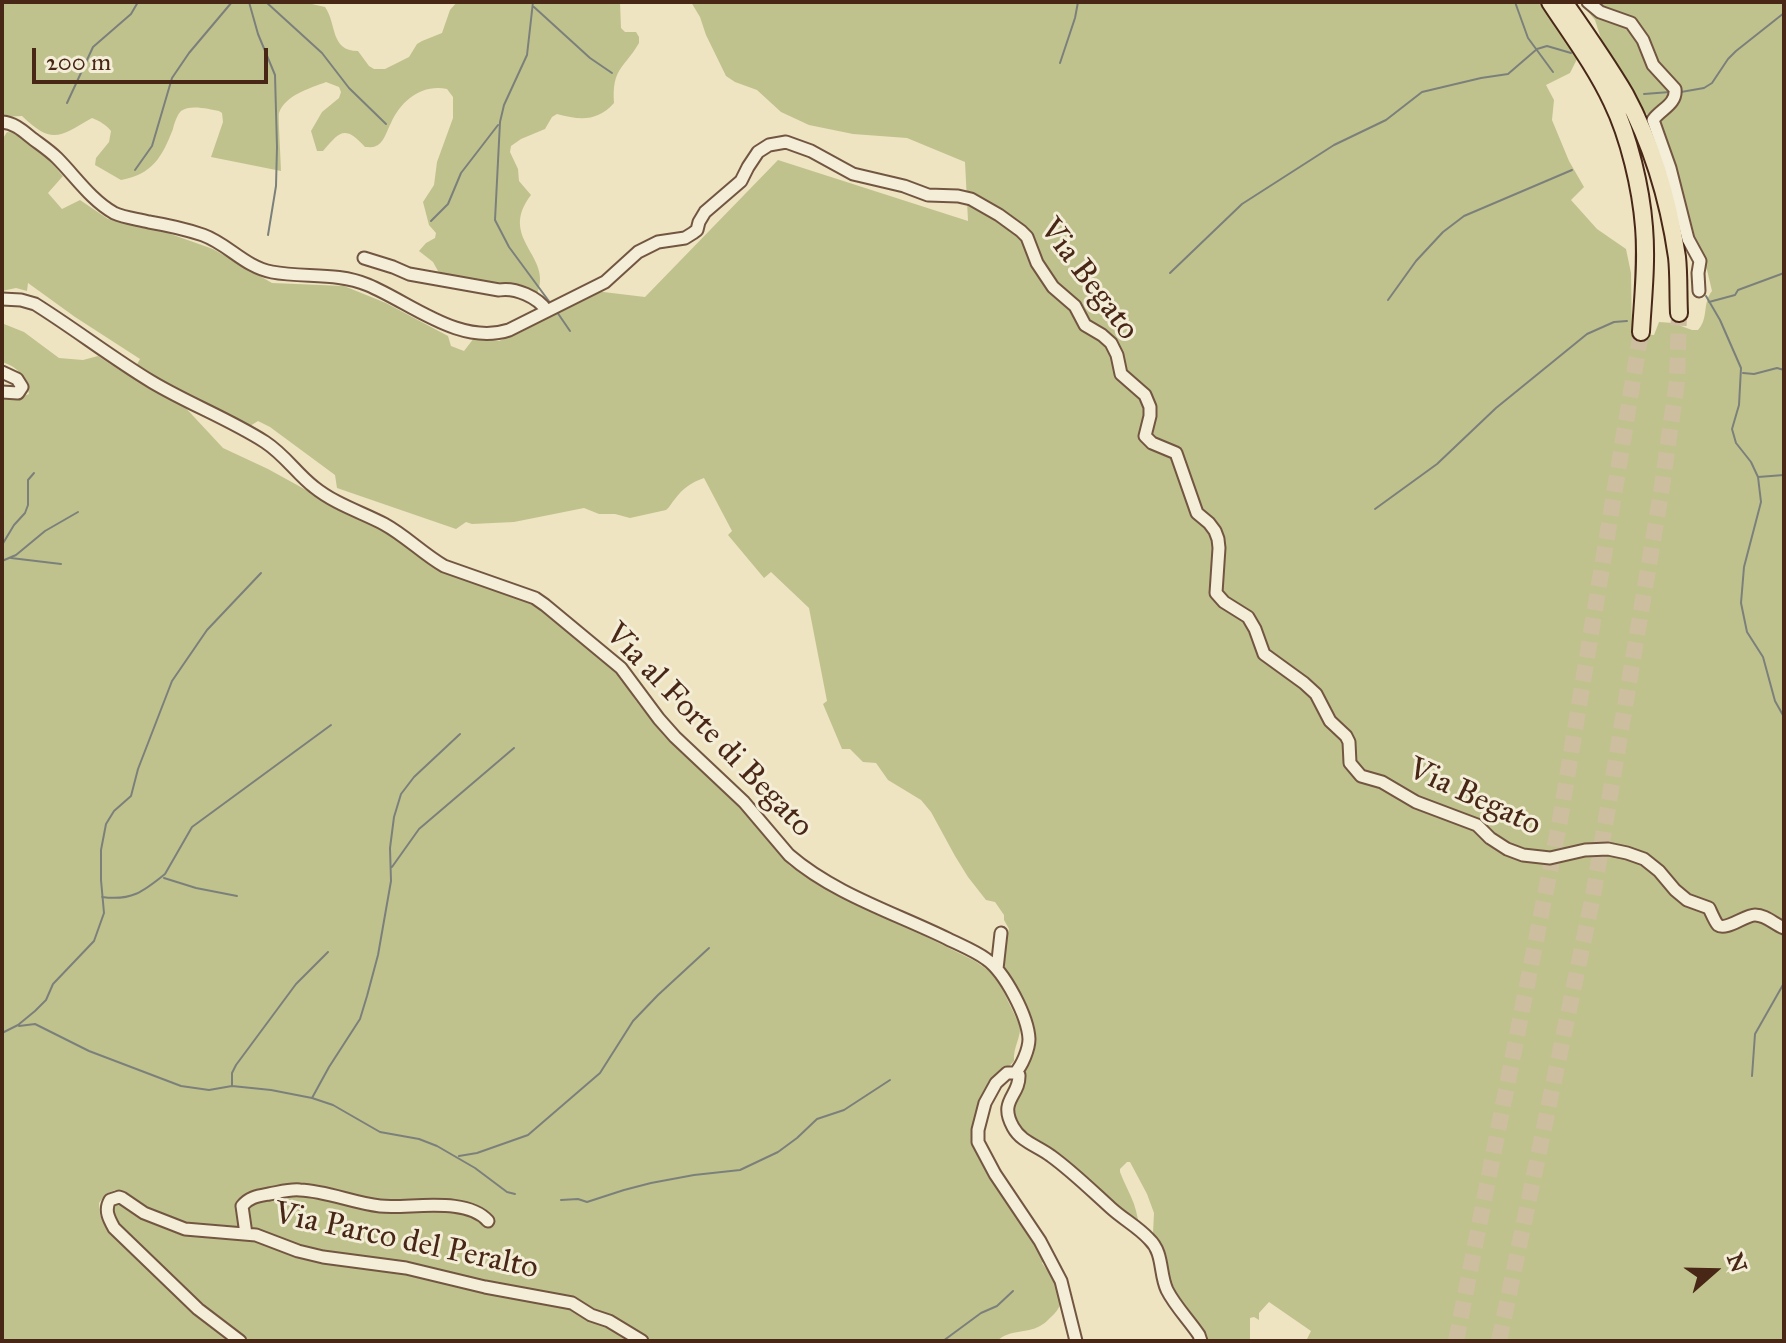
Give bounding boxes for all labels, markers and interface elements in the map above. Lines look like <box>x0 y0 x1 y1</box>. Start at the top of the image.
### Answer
scale bar <box>36 32 272 82</box>
text: 200 m <box>46 47 111 77</box>
street label: Via Begato <box>1030 212 1146 348</box>
street label: Via al Forte di Begato <box>596 616 820 846</box>
street label: Via Begato <box>1402 751 1546 845</box>
street label: Via Parco del Peralto <box>271 1195 541 1289</box>
north arrow <box>1674 1231 1754 1311</box>
text: N <box>1721 1249 1753 1276</box>

